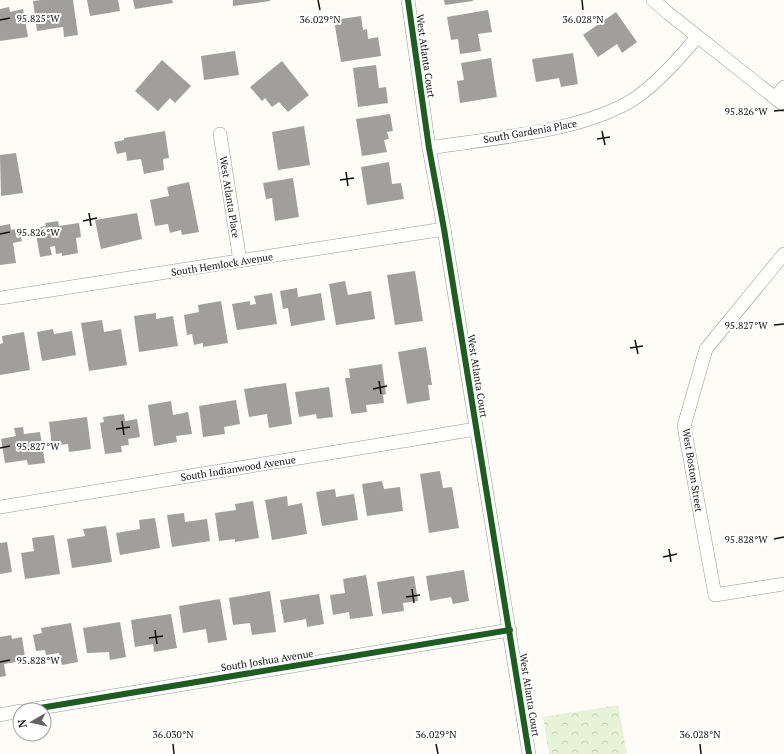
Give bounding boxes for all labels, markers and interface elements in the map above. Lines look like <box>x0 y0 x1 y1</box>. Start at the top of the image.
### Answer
text: 95.825°W <box>16 12 60 25</box>
text: 36.029°N <box>300 13 341 26</box>
street label: West Atlanta Court <box>413 13 438 99</box>
text: 36.028°N <box>563 13 604 26</box>
text: 95.826°W <box>724 105 768 118</box>
street label: South Gardenia Place <box>482 117 578 146</box>
street label: West Atlanta Place <box>217 155 242 239</box>
text: 95.826°W <box>16 226 60 239</box>
street label: South Hemlock Avenue <box>170 250 274 279</box>
text: 95.827°W <box>724 319 768 332</box>
street label: West Atlanta Court <box>464 333 491 419</box>
street label: West Boston Street <box>679 427 706 513</box>
text: 95.827°W <box>16 440 60 453</box>
street label: South Indianwood Avenue <box>180 453 297 484</box>
text: 95.828°W <box>724 533 768 546</box>
street label: South Joshua Avenue <box>220 647 314 674</box>
street label: West Atlanta Court <box>516 652 543 738</box>
text: 95.828°W <box>16 654 60 667</box>
north arrow <box>12 702 52 742</box>
text: N <box>14 718 30 729</box>
text: 36.030°N <box>153 728 194 741</box>
text: 36.029°N <box>416 728 457 741</box>
text: 36.028°N <box>680 728 721 741</box>

